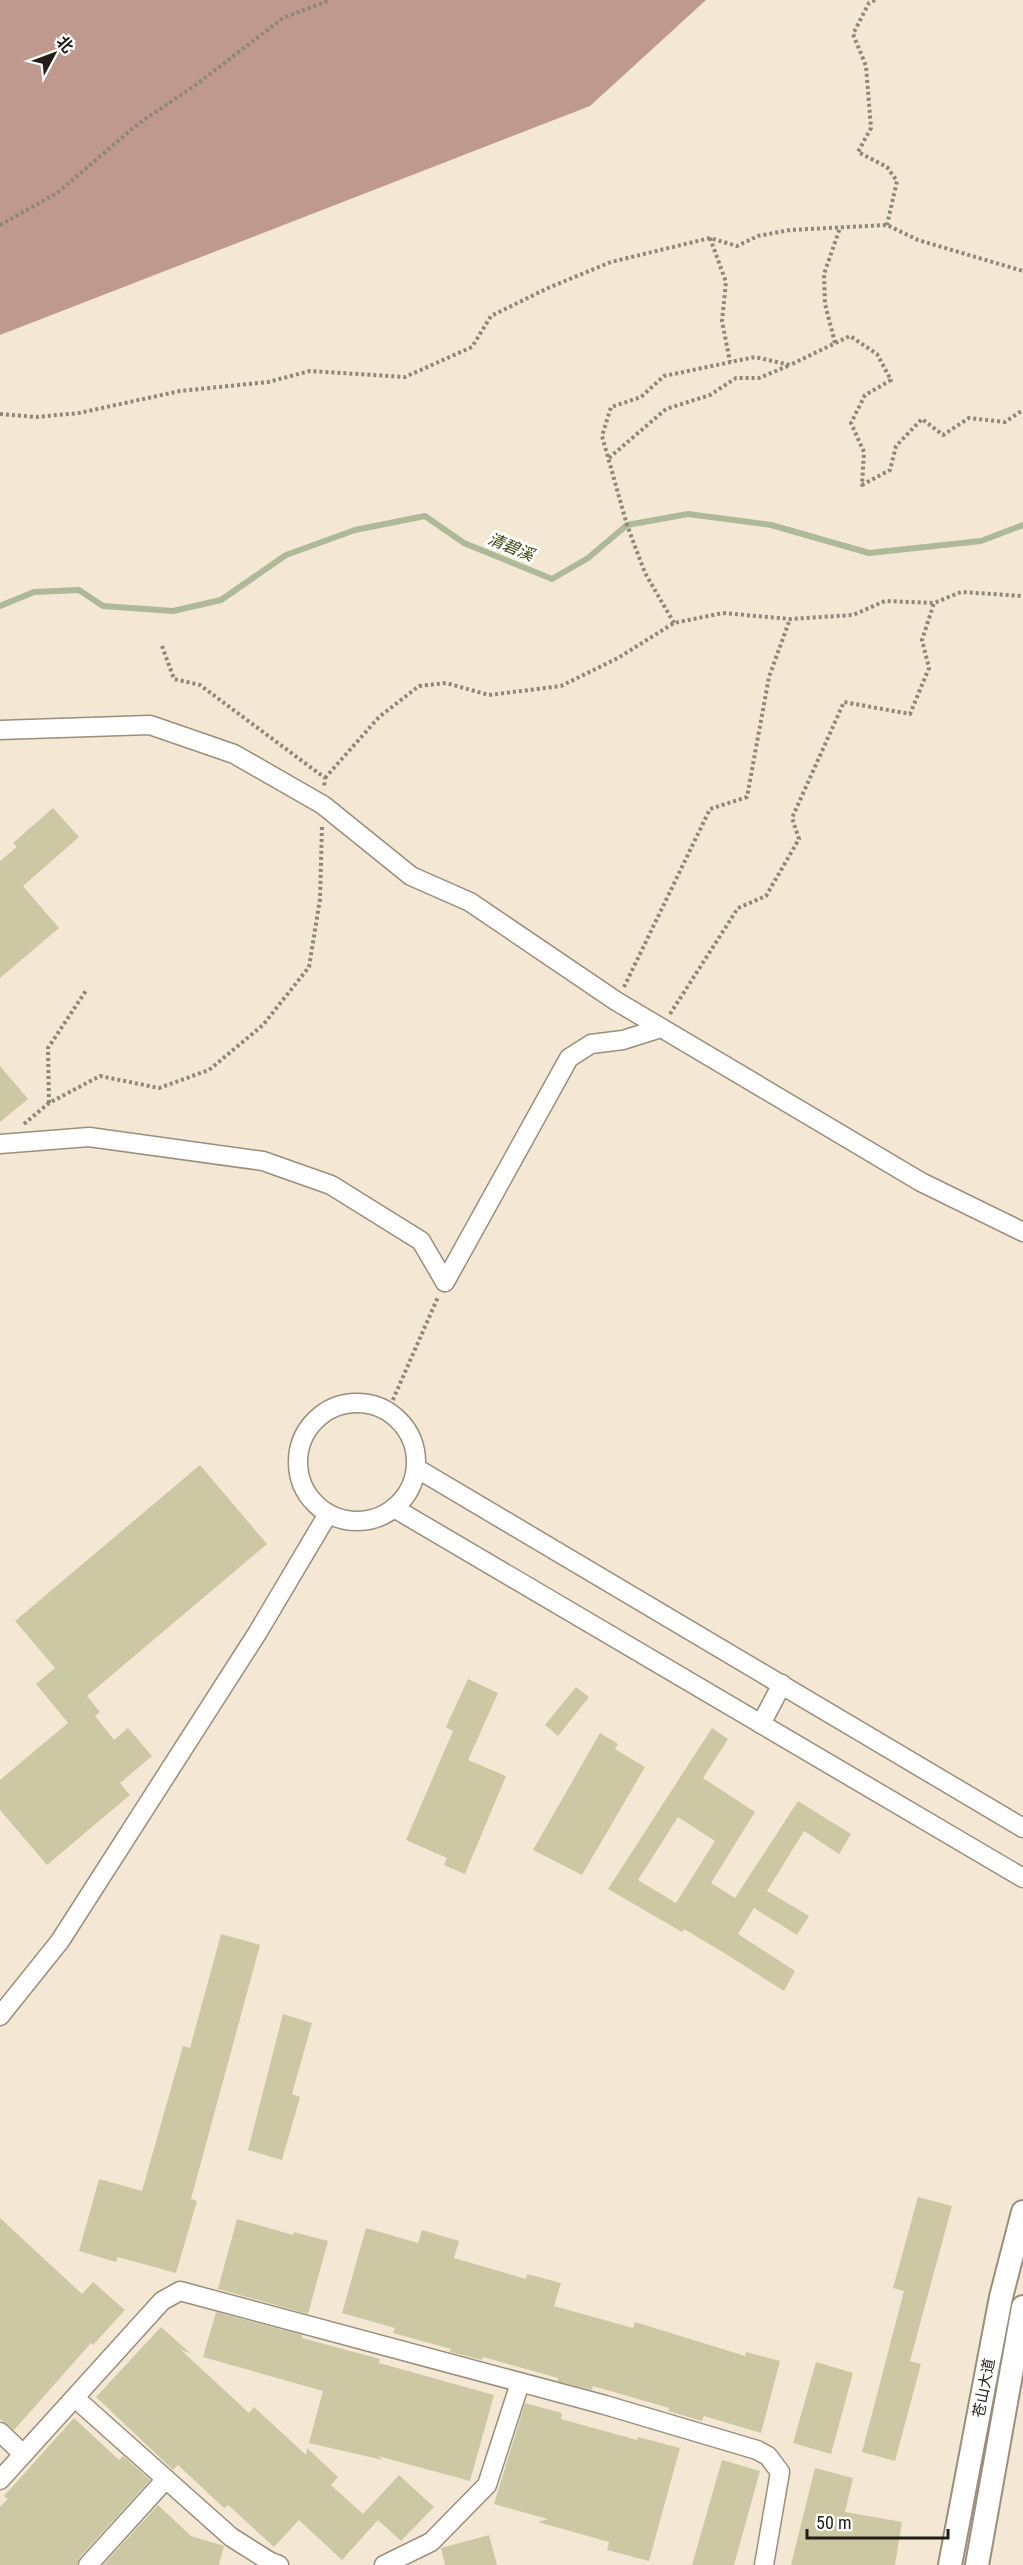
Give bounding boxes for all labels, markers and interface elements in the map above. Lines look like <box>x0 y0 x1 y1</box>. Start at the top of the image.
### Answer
north arrow <box>24 24 84 84</box>
text: 北 <box>53 32 77 57</box>
water label: 清碧溪 <box>485 529 539 566</box>
street label: 苍山大道 <box>969 2357 999 2419</box>
scale bar <box>807 2502 948 2540</box>
text: 50 m <box>816 2512 851 2533</box>

